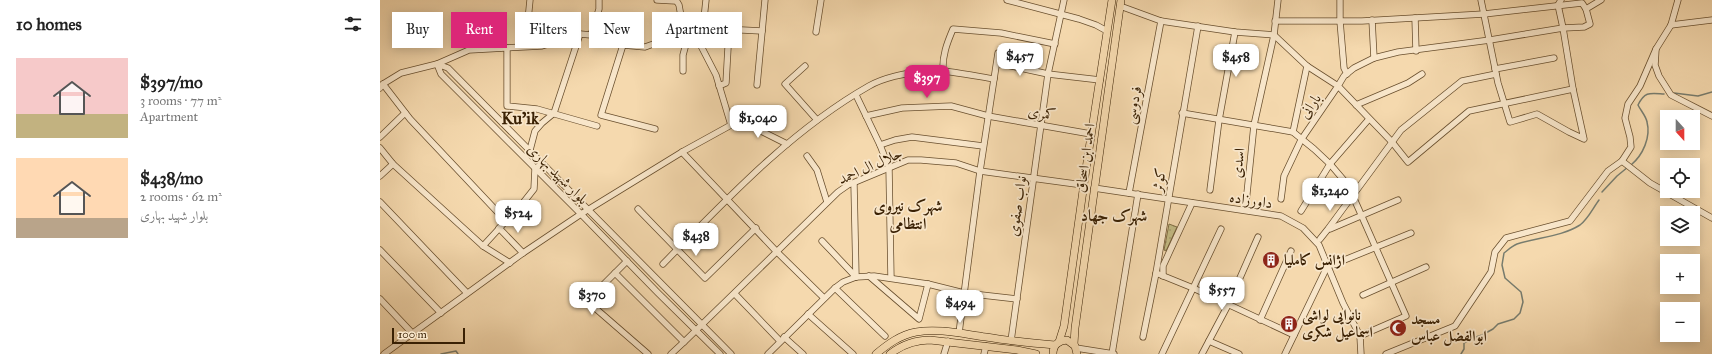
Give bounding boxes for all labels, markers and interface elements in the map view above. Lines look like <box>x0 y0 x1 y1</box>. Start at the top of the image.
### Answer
chip: Buy <box>392 12 443 48</box>
chip: Rent <box>451 12 507 48</box>
chip: Filters <box>515 12 581 48</box>
chip: New <box>589 12 644 48</box>
chip: Apartment <box>652 12 742 48</box>
icon: filters <box>342 13 364 35</box>
text: 10 homes <box>16 14 82 35</box>
pin: $457 <box>996 43 1044 77</box>
pin: $458 <box>1212 44 1260 78</box>
text: $457 <box>1006 48 1034 64</box>
text: $458 <box>1222 49 1250 65</box>
pin: $397 <box>903 65 951 99</box>
text: $397 <box>914 70 940 86</box>
text: $397/mo <box>140 72 203 93</box>
icon: home <box>48 74 96 122</box>
street label: فردوسی <box>1120 84 1147 126</box>
street label: بارانی <box>1295 90 1325 122</box>
text: 3 rooms · 77 m² <box>140 93 222 109</box>
street label: کمری <box>1026 102 1057 125</box>
pin: $1,040 <box>725 105 791 139</box>
district label: Ku'ik <box>501 108 540 129</box>
text: Apartment <box>140 109 198 125</box>
text: $1,040 <box>739 110 777 126</box>
north arrow <box>1660 110 1700 150</box>
map controls <box>1660 110 1700 342</box>
street label: احمد ابن اسحاق <box>1071 122 1099 194</box>
street label: بلوار شهید بهاری <box>523 140 592 209</box>
street label: جلال ال احمد <box>835 144 905 188</box>
street label: اسدی <box>1227 147 1249 179</box>
button: locate <box>1660 158 1700 198</box>
street label: کوثر <box>1148 167 1170 195</box>
text: $438/mo <box>140 168 203 189</box>
icon: home <box>48 174 96 222</box>
street label: نواب صفوی <box>1004 174 1030 238</box>
pin: $1,240 <box>1297 178 1363 212</box>
text: $1,240 <box>1311 183 1349 199</box>
street label: داورزاده <box>1228 188 1274 212</box>
text: 2 rooms · 62 m² <box>140 189 222 205</box>
district label: شهرک نیروی انتظامی <box>873 196 943 234</box>
pin: $524 <box>494 200 542 234</box>
text: $524 <box>504 205 532 221</box>
district label: شهرک جهاد <box>1081 206 1147 226</box>
button: layers <box>1660 206 1700 246</box>
text: بلوار شهید بهاری <box>140 208 208 224</box>
pin: $438 <box>672 223 720 257</box>
text: $438 <box>682 228 710 244</box>
building icon: اژانس کاملیا <box>1261 250 1281 270</box>
place label: اژانس کاملیا <box>1284 251 1345 270</box>
button: + <box>1660 254 1700 294</box>
pin: $557 <box>1198 277 1246 311</box>
pin: $370 <box>568 282 616 316</box>
text: $557 <box>1209 282 1235 298</box>
text: $370 <box>578 287 606 303</box>
pin: $494 <box>936 290 984 324</box>
text: $494 <box>945 295 975 311</box>
button: − <box>1660 302 1700 342</box>
place label: نانوایی لواشی اسماعیل شکری <box>1302 306 1373 343</box>
place label: مسجد ابوالفضل عباس <box>1411 310 1487 347</box>
building icon: نانوایی لواشی اسماعیل شکری <box>1279 314 1299 334</box>
mosque icon: مسجد ابوالفضل عباس <box>1388 318 1408 338</box>
scale bar <box>392 326 465 345</box>
text: 100 m <box>398 328 427 341</box>

